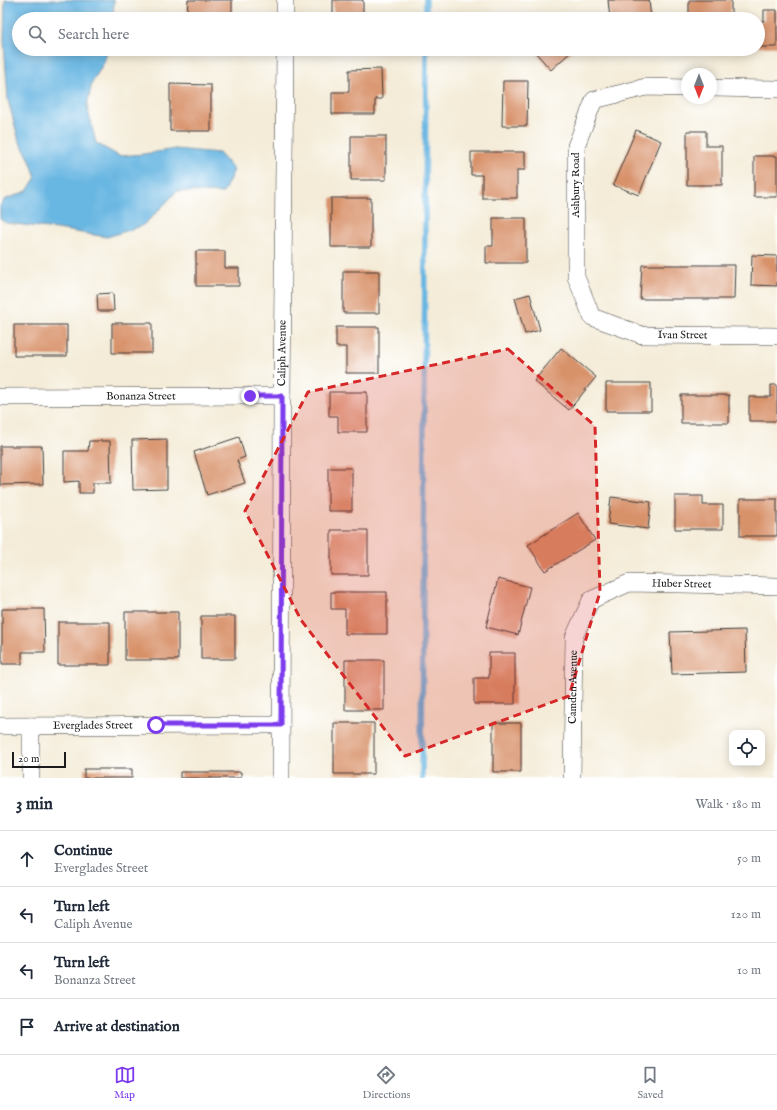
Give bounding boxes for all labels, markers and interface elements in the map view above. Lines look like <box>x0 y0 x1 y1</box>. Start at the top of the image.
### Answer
search box <box>12 12 765 56</box>
icon: search <box>26 23 48 45</box>
text: Search here <box>58 25 129 44</box>
north arrow <box>681 68 717 104</box>
street label: Ashbury Road <box>569 152 583 219</box>
street label: Caliph Avenue <box>275 320 290 386</box>
street label: Ivan Street <box>658 328 708 342</box>
route end <box>241 387 259 405</box>
street label: Bonanza Street <box>106 389 176 404</box>
street label: Huber Street <box>652 576 712 592</box>
street label: Camden Avenue <box>566 650 581 724</box>
route start <box>147 716 165 734</box>
street label: Everglades Street <box>53 719 133 733</box>
map controls <box>729 730 765 766</box>
button: locate <box>729 730 765 766</box>
scale bar <box>12 750 66 769</box>
text: 20 m <box>18 752 39 766</box>
text: 3 min <box>16 794 53 815</box>
text: Walk · 180 m <box>696 796 761 813</box>
text: Continue <box>54 841 112 860</box>
icon: ahead <box>16 848 38 870</box>
text: 50 m <box>737 850 761 867</box>
text: Everglades Street <box>54 860 148 877</box>
text: Turn left <box>54 897 110 916</box>
icon: left <box>16 904 38 926</box>
text: 120 m <box>731 906 761 923</box>
text: Caliph Avenue <box>54 916 132 933</box>
text: Turn left <box>54 953 110 972</box>
icon: left <box>16 960 38 982</box>
text: 10 m <box>737 962 761 979</box>
text: Bonanza Street <box>54 972 136 989</box>
icon: arrive <box>16 1016 38 1038</box>
text: Arrive at destination <box>54 1017 180 1036</box>
tab: Map <box>114 1064 136 1102</box>
tab: Directions <box>363 1064 410 1102</box>
tab: Saved <box>637 1064 663 1102</box>

